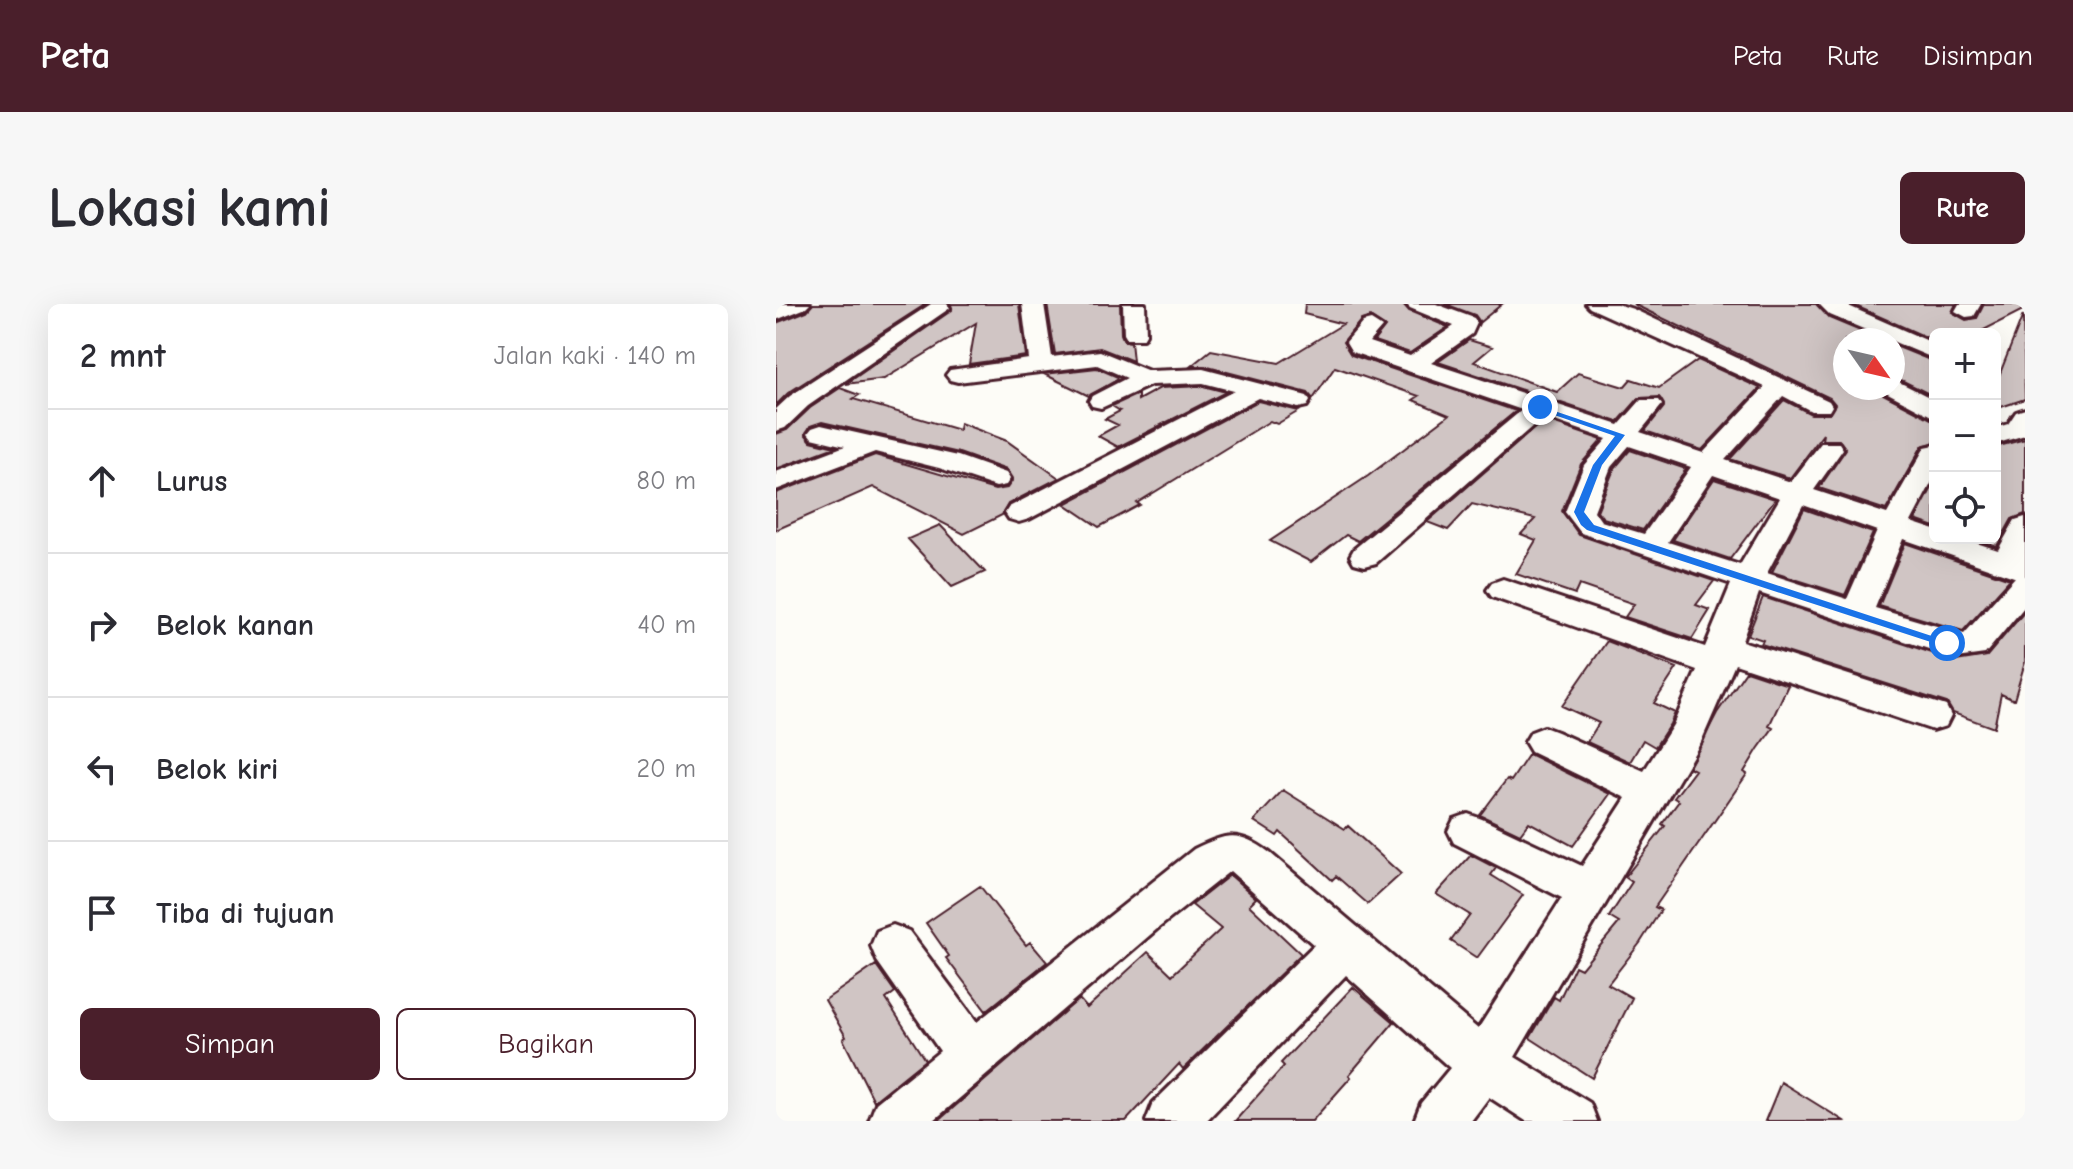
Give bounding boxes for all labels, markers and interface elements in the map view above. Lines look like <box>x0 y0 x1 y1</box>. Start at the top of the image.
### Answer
text: Peta <box>40 34 111 78</box>
text: Peta <box>1733 40 1783 72</box>
text: Rute <box>1827 40 1879 72</box>
text: Disimpan <box>1923 40 2033 72</box>
button: Rute <box>1900 172 2025 244</box>
text: Lokasi kami <box>48 176 331 240</box>
north arrow <box>1833 328 1905 400</box>
map controls <box>1929 328 2001 544</box>
button: + <box>1929 328 2001 400</box>
text: 2 mnt <box>80 336 166 376</box>
text: Jalan kaki · 140 m <box>494 341 696 371</box>
route end <box>1522 389 1558 425</box>
button: − <box>1929 400 2001 472</box>
icon: ahead <box>80 459 124 503</box>
text: Lurus <box>156 464 227 499</box>
text: 80 m <box>637 466 696 496</box>
button: locate <box>1929 472 2001 544</box>
icon: right <box>80 603 124 647</box>
text: Belok kanan <box>156 608 314 643</box>
text: 40 m <box>637 610 696 640</box>
route start <box>1929 625 1965 661</box>
icon: left <box>80 747 124 791</box>
text: Belok kiri <box>156 752 278 787</box>
text: 20 m <box>636 754 696 784</box>
icon: arrive <box>80 891 124 935</box>
text: Tiba di tujuan <box>156 896 335 931</box>
button: Simpan <box>80 1008 380 1080</box>
button: Bagikan <box>396 1008 696 1080</box>

